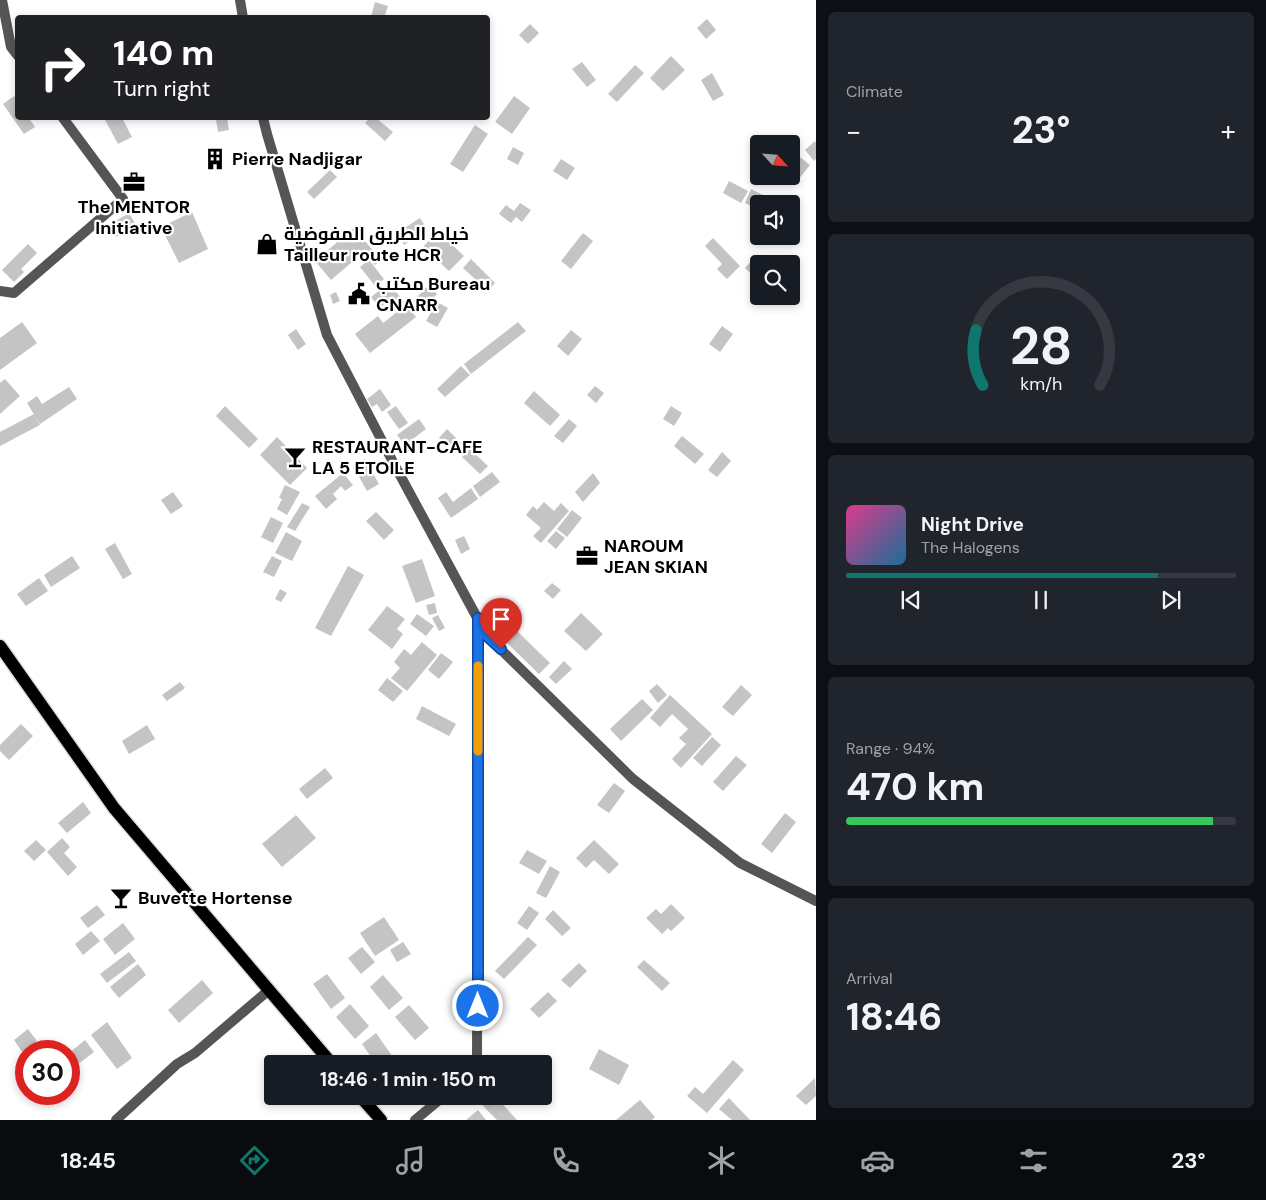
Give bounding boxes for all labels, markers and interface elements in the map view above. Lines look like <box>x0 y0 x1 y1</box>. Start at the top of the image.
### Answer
text: 140 m <box>113 30 214 76</box>
icon: right <box>30 35 95 100</box>
text: Turn right <box>113 74 210 103</box>
text: Climate <box>846 81 903 102</box>
text: 23° <box>1012 105 1070 155</box>
text: − <box>846 113 861 150</box>
text: + <box>1221 113 1236 150</box>
north arrow <box>750 135 800 185</box>
map controls <box>750 135 800 305</box>
building icon: Pierre Nadjigar <box>202 146 228 172</box>
place label: Pierre Nadjigar <box>232 147 362 171</box>
office icon: The MENTOR Initiative <box>121 169 147 195</box>
place label: The MENTOR Initiative <box>78 195 190 240</box>
button: sound <box>750 195 800 245</box>
place label: خياط الطريق المفوضية Tailleur route HCR <box>284 222 469 267</box>
shop icon: خياط الطريق المفوضية Tailleur route HCR <box>254 231 280 257</box>
button: search <box>750 255 800 305</box>
place label: مكتب Bureau CNARR <box>376 272 490 317</box>
public building icon: مكتب Bureau CNARR <box>346 281 372 307</box>
text: 28 <box>1010 312 1072 380</box>
text: km/h <box>1020 372 1062 396</box>
place label: RESTAURANT-CAFE LA 5 ETOILE <box>312 435 482 480</box>
bar icon: RESTAURANT-CAFE LA 5 ETOILE <box>282 444 308 470</box>
text: Night Drive <box>921 512 1024 537</box>
place label: NAROUM JEAN SKIAN <box>604 534 708 579</box>
text: The Halogens <box>921 537 1020 558</box>
office icon: NAROUM JEAN SKIAN <box>574 543 600 569</box>
icon: previous <box>897 586 925 614</box>
icon: pause <box>1027 586 1055 614</box>
icon: next <box>1157 586 1185 614</box>
pin <box>480 598 522 649</box>
icon: arrive <box>487 605 515 633</box>
text: Range · 94% <box>846 738 935 759</box>
text: 470 km <box>846 762 984 812</box>
bar icon: Buvette Hortense <box>108 885 134 911</box>
place label: Buvette Hortense <box>138 886 293 910</box>
text: Arrival <box>846 968 893 989</box>
position arrow <box>451 979 503 1031</box>
text: 18:46 <box>846 992 942 1042</box>
speed limit sign: 30 <box>15 1040 80 1105</box>
text: 18:46 · 1 min · 150 m <box>320 1067 496 1092</box>
icon: directions <box>237 1143 272 1178</box>
icon: music <box>393 1143 428 1178</box>
icon: phone <box>548 1143 583 1178</box>
icon: climate <box>704 1143 739 1178</box>
icon: car <box>860 1143 895 1178</box>
icon: filters <box>1016 1143 1051 1178</box>
text: 18:45 <box>60 1146 116 1175</box>
text: 23° <box>1172 1146 1206 1175</box>

